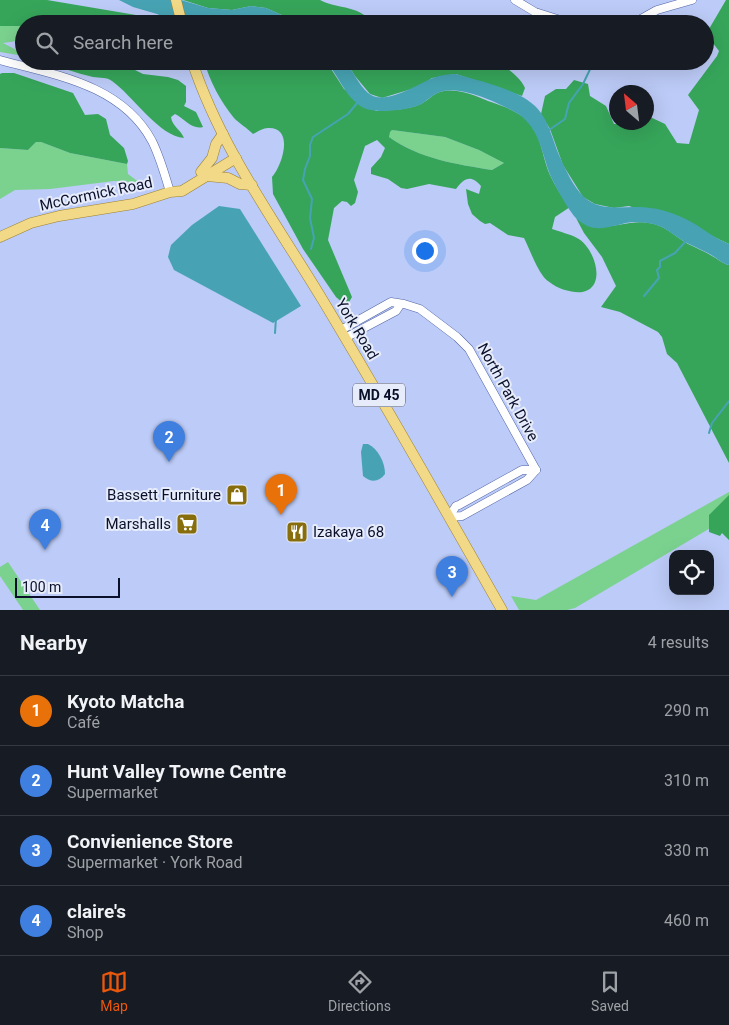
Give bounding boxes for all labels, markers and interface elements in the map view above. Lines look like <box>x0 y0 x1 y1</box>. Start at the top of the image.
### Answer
search box <box>15 15 714 70</box>
icon: search <box>33 29 61 57</box>
text: Search here <box>73 31 173 54</box>
north arrow <box>609 85 654 130</box>
street label: McCormick Road <box>38 173 154 215</box>
your location <box>412 238 438 264</box>
street label: York Road <box>332 295 382 363</box>
street label: North Park Drive <box>474 340 542 444</box>
road number: MD 45 <box>353 384 405 406</box>
pin: 2 <box>153 421 185 462</box>
pin: 1 <box>265 474 297 515</box>
shop icon: Bassett Furniture <box>225 483 249 507</box>
place label: Bassett Furniture <box>107 486 221 504</box>
pin: 4 <box>29 509 61 550</box>
supermarket icon: Marshalls <box>175 512 199 536</box>
place label: Marshalls <box>105 515 171 533</box>
restaurant icon: Izakaya 68 <box>285 520 309 544</box>
place label: Izakaya 68 <box>313 523 384 541</box>
map controls <box>669 550 714 595</box>
button: locate <box>669 550 714 595</box>
pin: 3 <box>436 556 468 597</box>
scale bar <box>15 575 120 598</box>
text: 100 m <box>22 579 61 595</box>
text: Nearby <box>20 631 87 655</box>
text: 4 results <box>648 633 709 652</box>
text: Kyoto Matcha <box>67 690 184 713</box>
text: 1 <box>31 701 41 720</box>
text: 290 m <box>664 701 709 720</box>
text: Café <box>67 713 100 732</box>
text: Hunt Valley Towne Centre <box>67 760 286 783</box>
text: 2 <box>31 771 41 790</box>
text: 310 m <box>664 771 709 790</box>
text: Supermarket <box>67 783 158 802</box>
text: Convienience Store <box>67 830 233 853</box>
text: 3 <box>31 841 41 860</box>
text: 330 m <box>664 841 709 860</box>
text: Supermarket · York Road <box>67 853 243 872</box>
text: claire's <box>67 900 126 923</box>
text: 4 <box>31 911 41 930</box>
text: 460 m <box>664 911 709 930</box>
text: Shop <box>67 923 103 942</box>
tab: Map <box>100 968 128 1014</box>
tab: Directions <box>328 968 391 1014</box>
tab: Saved <box>591 968 629 1014</box>

